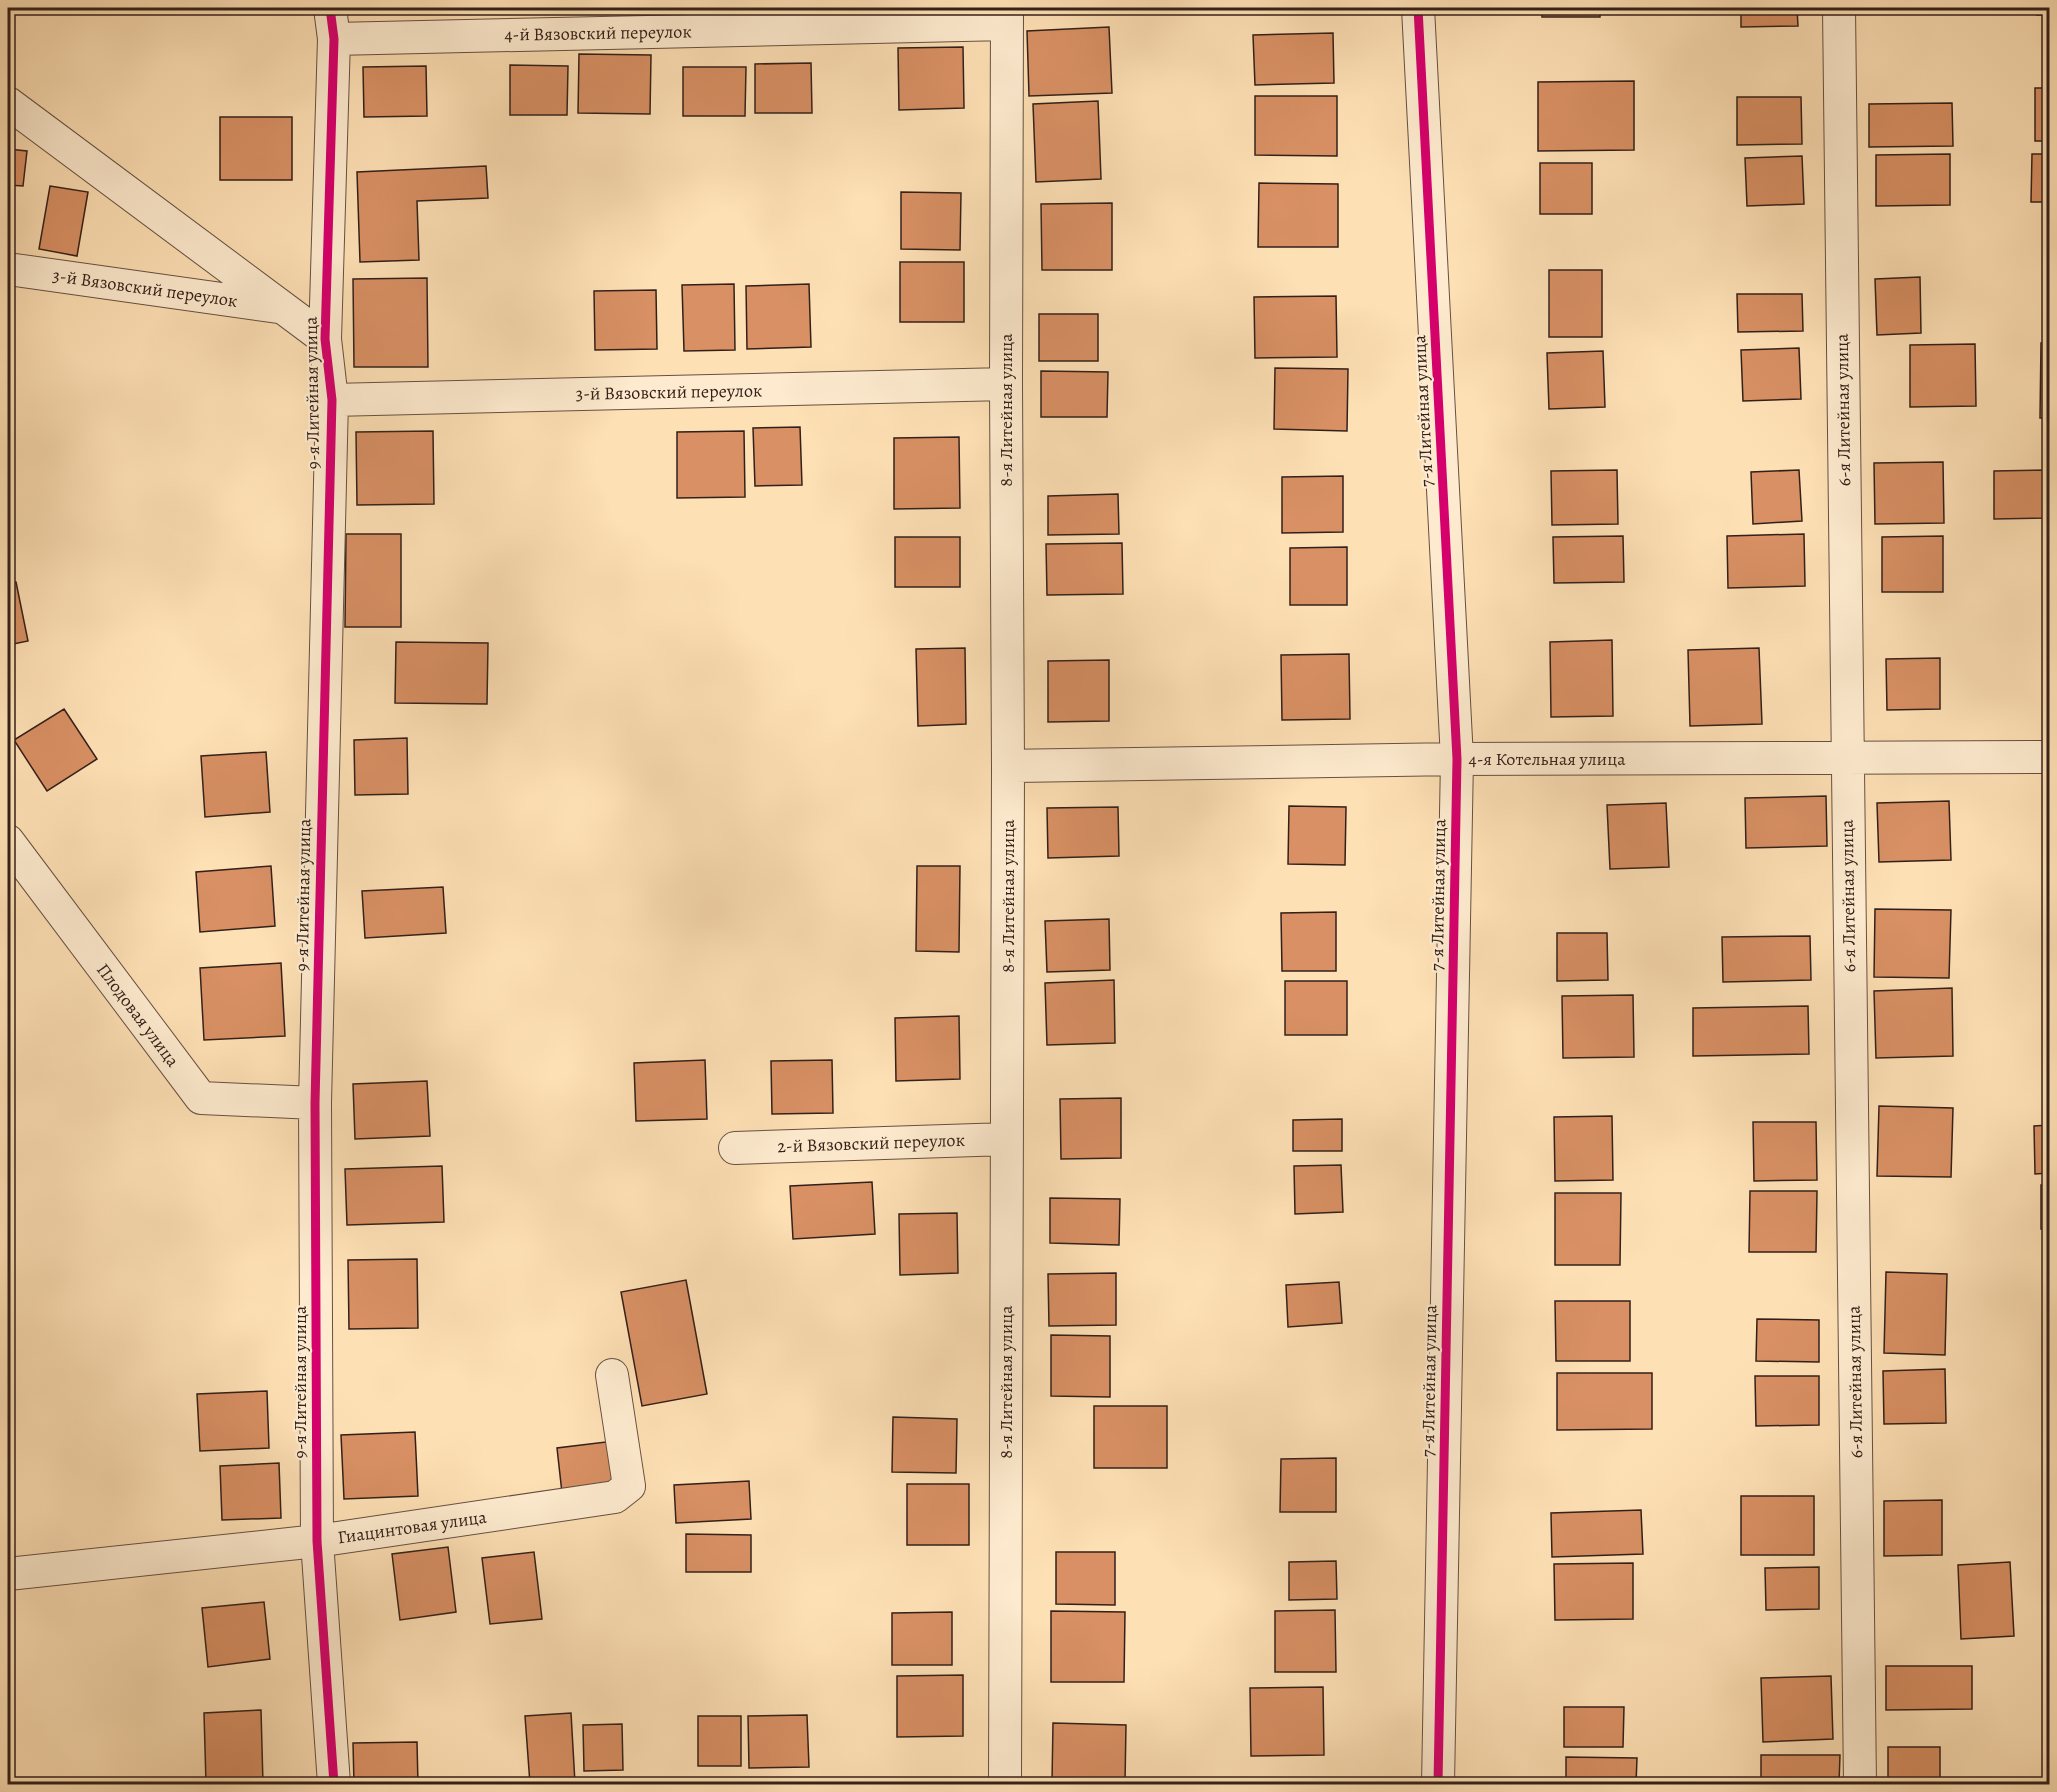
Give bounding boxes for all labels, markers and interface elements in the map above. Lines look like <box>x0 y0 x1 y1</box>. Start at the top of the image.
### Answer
street label: 4-й Вязовский переулок <box>504 19 692 47</box>
street label: 3-й Вязовский переулок <box>51 263 239 313</box>
street label: 9-я Литейная улица <box>299 316 325 470</box>
street label: 8-я Литейная улица <box>994 333 1018 487</box>
street label: 6-я Литейная улица <box>1830 333 1856 487</box>
street label: 7-я Литейная улица <box>1407 334 1439 488</box>
street label: 3-й Вязовский переулок <box>575 378 763 406</box>
street label: 4-я Котельная улица <box>1469 747 1626 771</box>
street label: 9-я Литейная улица <box>290 818 316 972</box>
street label: 7-я Литейная улица <box>1425 818 1451 971</box>
street label: 8-я Литейная улица <box>996 819 1020 973</box>
street label: 6-я Литейная улица <box>1835 819 1861 973</box>
street label: Плодовая улица <box>91 958 185 1072</box>
street label: 2-й Вязовский переулок <box>777 1128 965 1158</box>
street label: 7-я Литейная улица <box>1416 1304 1442 1457</box>
street label: 9-я Литейная улица <box>288 1305 312 1458</box>
street label: 8-я Литейная улица <box>994 1305 1018 1459</box>
street label: 6-я Литейная улица <box>1842 1305 1868 1459</box>
street label: Гиацинтовая улица <box>336 1505 489 1549</box>

